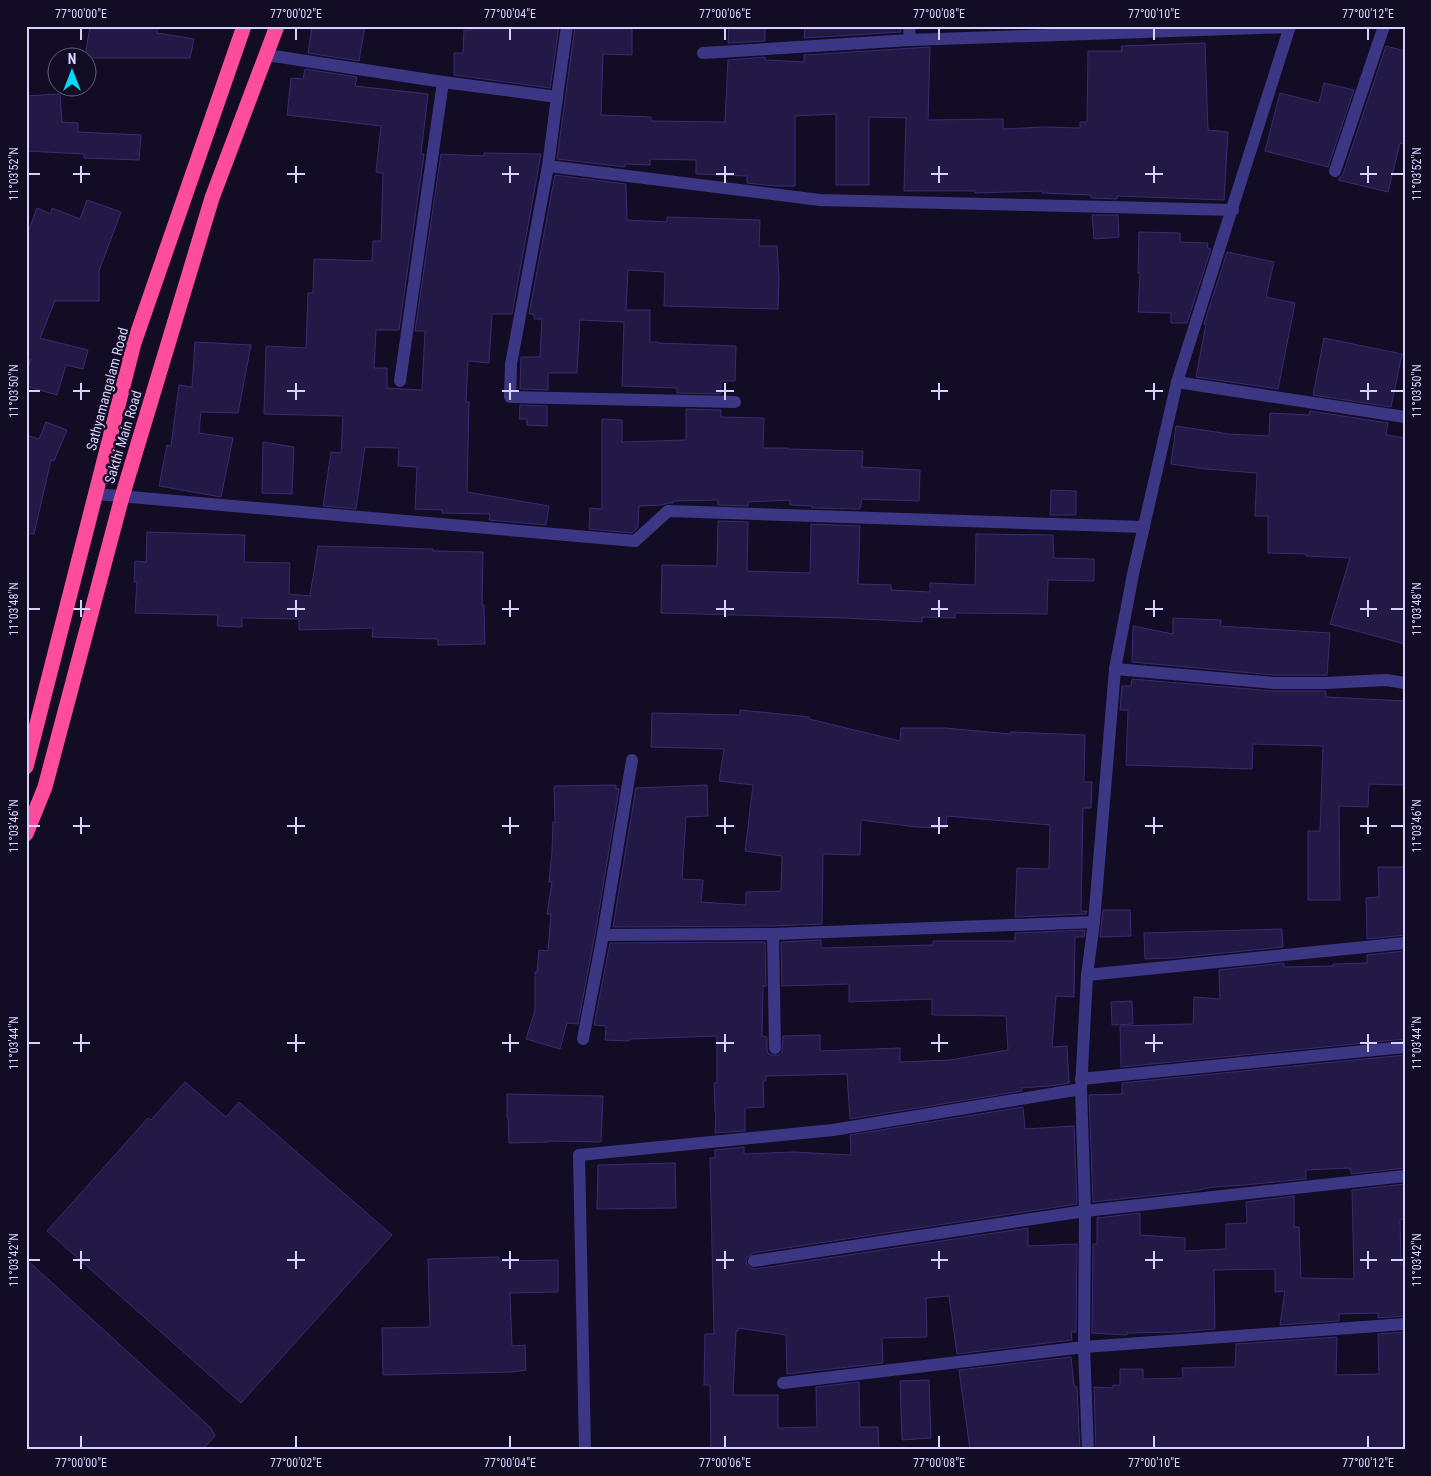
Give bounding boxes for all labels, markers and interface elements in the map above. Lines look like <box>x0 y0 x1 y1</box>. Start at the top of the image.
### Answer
text: 77°00'00"E <box>55 7 107 21</box>
text: 77°00'02"E <box>270 7 322 21</box>
text: 77°00'04"E <box>484 7 536 21</box>
text: 77°00'06"E <box>699 7 751 21</box>
text: 77°00'08"E <box>913 7 965 21</box>
text: 77°00'10"E <box>1128 7 1180 21</box>
text: 77°00'12"E <box>1342 7 1394 21</box>
north arrow <box>48 48 98 98</box>
text: N <box>68 51 76 67</box>
text: 11°03'52"N <box>7 147 21 201</box>
text: 11°03'52"N <box>1410 147 1424 201</box>
street label: Sathyamangalam Road <box>83 326 131 452</box>
text: 11°03'50"N <box>7 364 21 418</box>
text: 11°03'50"N <box>1410 364 1424 418</box>
street label: Sakthi Main Road <box>101 389 145 485</box>
text: 11°03'48"N <box>7 582 21 636</box>
text: 11°03'48"N <box>1410 582 1424 636</box>
text: 11°03'46"N <box>7 799 21 853</box>
text: 11°03'46"N <box>1410 799 1424 853</box>
text: 11°03'44"N <box>7 1016 21 1070</box>
text: 11°03'44"N <box>1410 1016 1424 1070</box>
text: 11°03'42"N <box>7 1233 21 1287</box>
text: 11°03'42"N <box>1410 1233 1424 1287</box>
text: 77°00'00"E <box>55 1456 107 1470</box>
text: 77°00'02"E <box>270 1456 322 1470</box>
text: 77°00'04"E <box>484 1456 536 1470</box>
text: 77°00'06"E <box>699 1456 751 1470</box>
text: 77°00'08"E <box>913 1456 965 1470</box>
text: 77°00'10"E <box>1128 1456 1180 1470</box>
text: 77°00'12"E <box>1342 1456 1394 1470</box>

